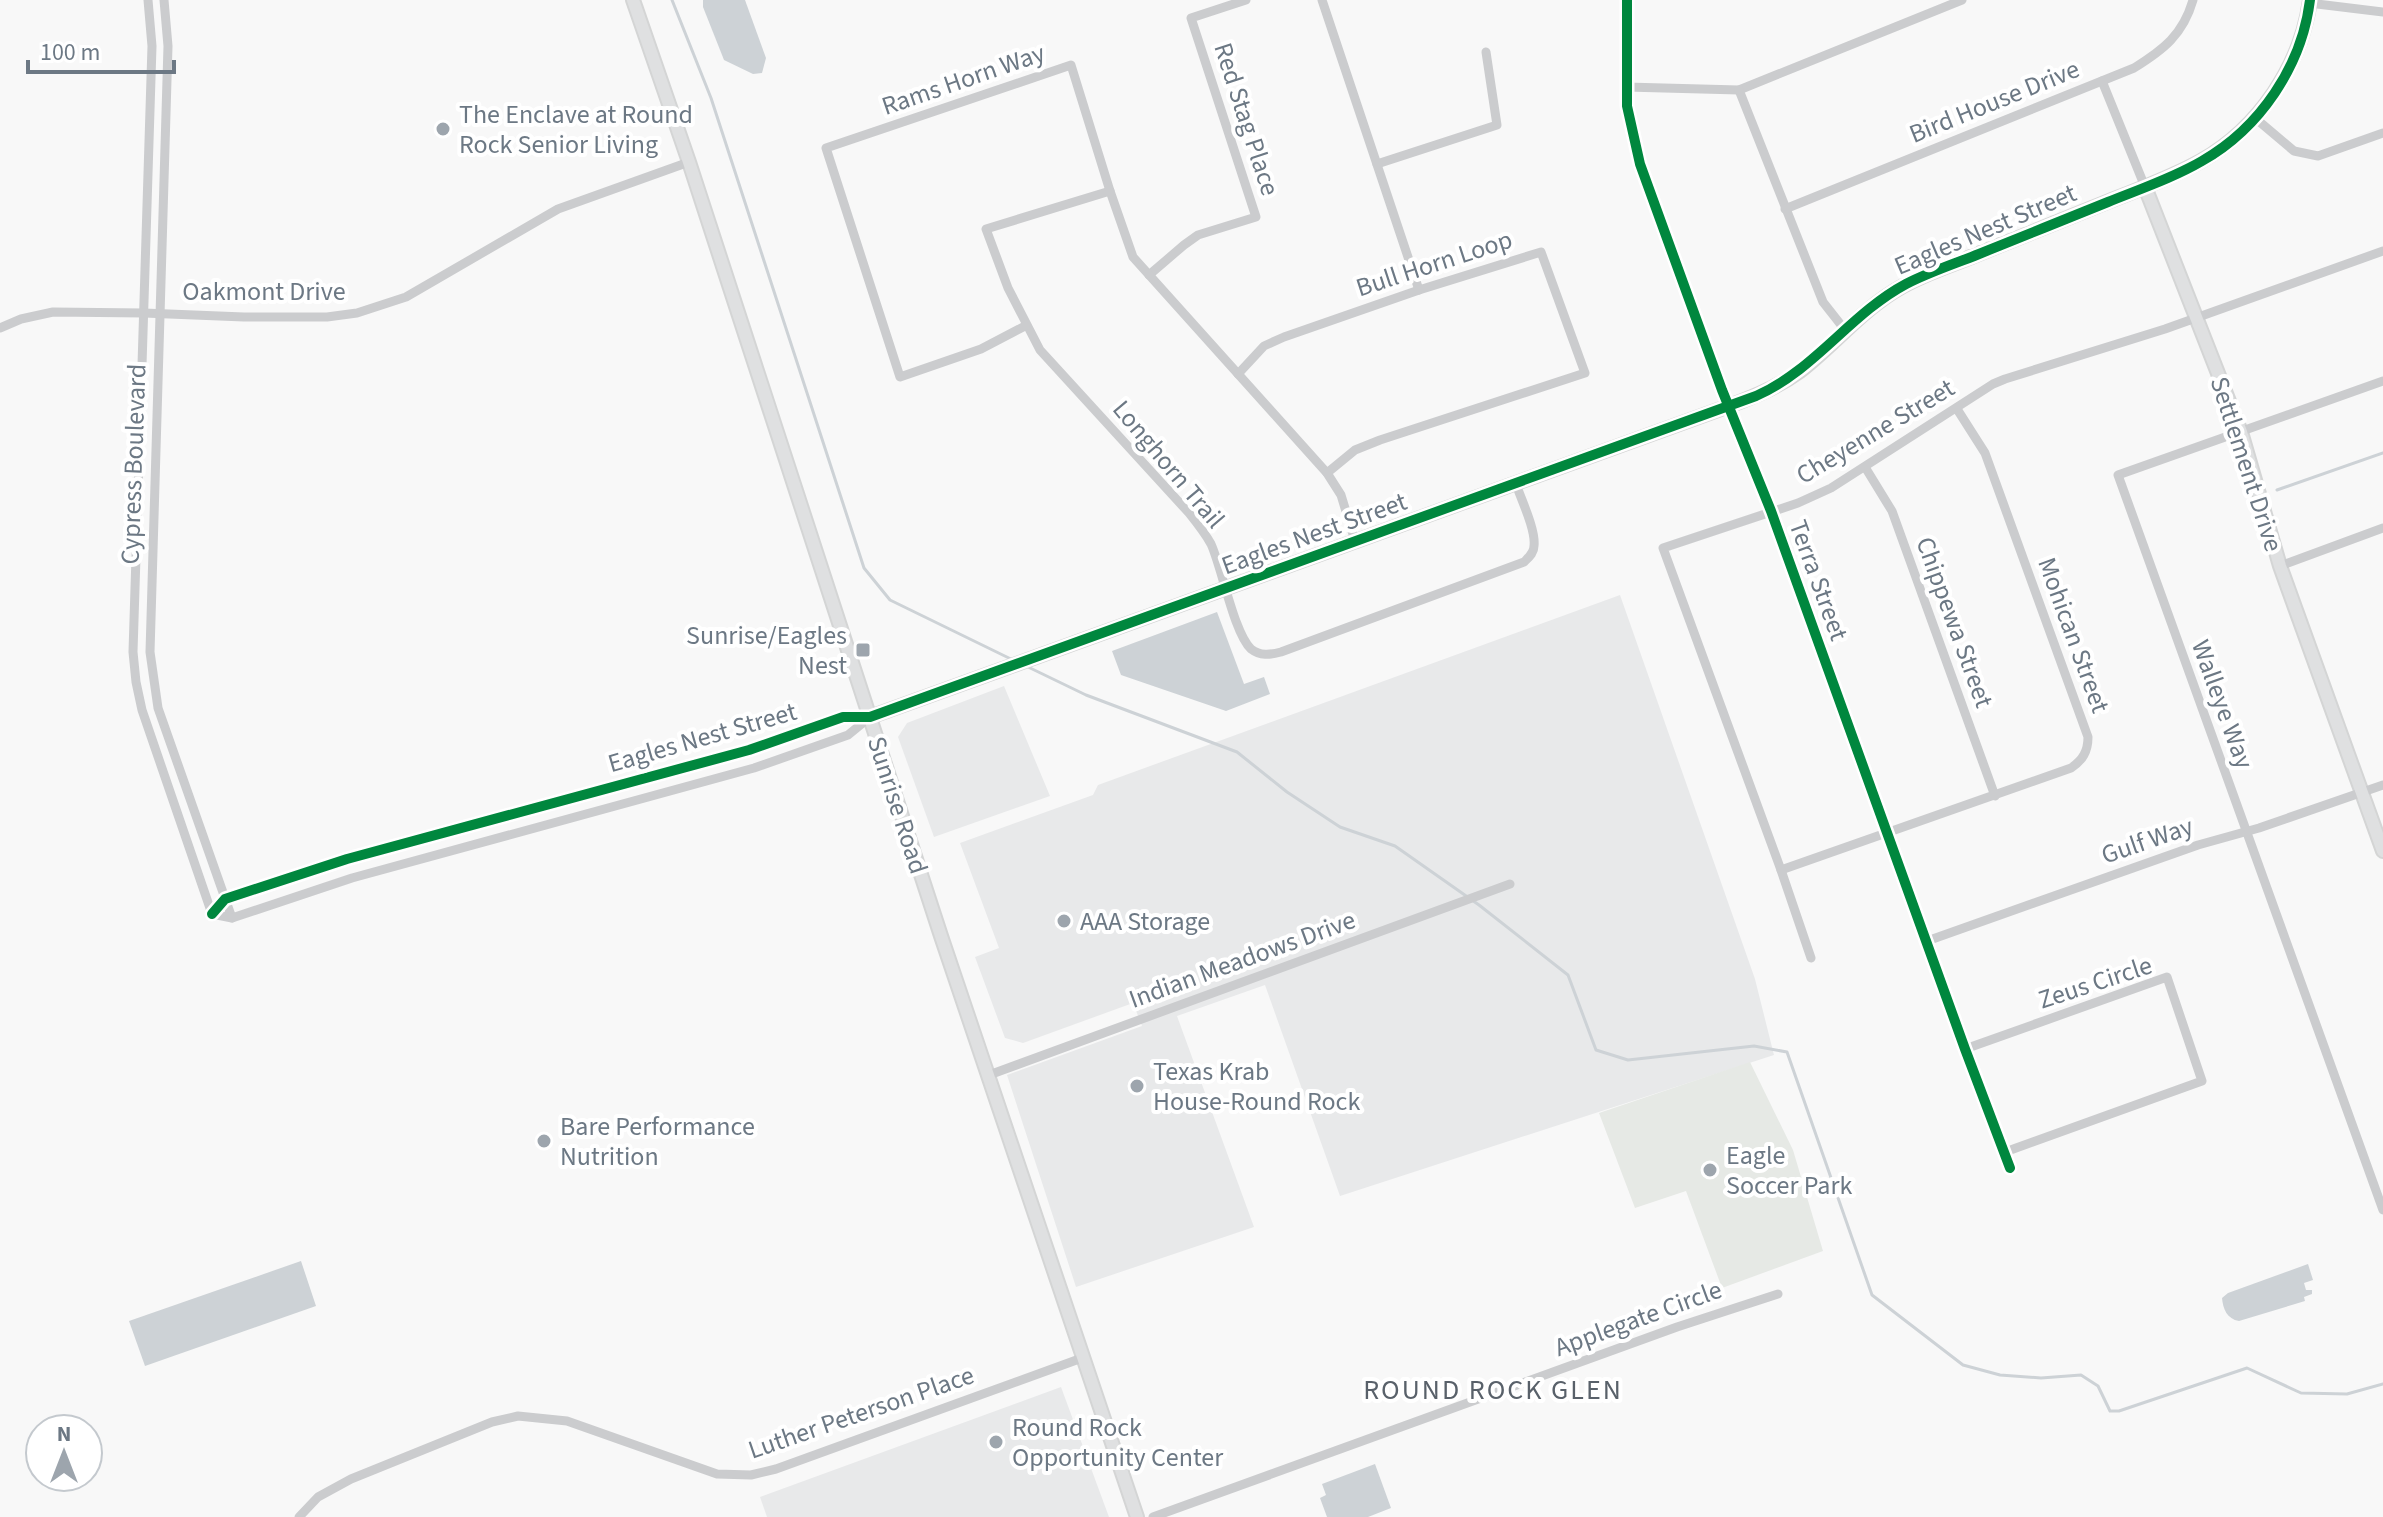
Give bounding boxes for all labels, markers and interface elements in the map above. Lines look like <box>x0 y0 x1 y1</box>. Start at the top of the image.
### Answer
scale bar <box>28 24 174 74</box>
street label: Rams Horn Way <box>877 34 1050 125</box>
text: 100 m <box>40 35 100 70</box>
street label: Red Stag Place <box>1204 38 1289 200</box>
street label: Bird House Drive <box>1904 50 2085 152</box>
place label: The Enclave at Round Rock Senior Living <box>459 96 693 163</box>
marker: The Enclave at Round Rock Senior Living <box>434 120 452 138</box>
street label: Eagles Nest Street <box>1888 174 2082 285</box>
street label: Bull Horn Loop <box>1351 221 1517 306</box>
street label: Oakmont Drive <box>182 273 346 310</box>
street label: Cypress Boulevard <box>112 363 155 565</box>
street label: Cheyenne Street <box>1789 369 1962 493</box>
street label: Settlement Drive <box>2201 372 2292 556</box>
street label: Longhorn Trail <box>1104 392 1233 537</box>
street label: Eagles Nest Street <box>1216 483 1412 584</box>
street label: Terra Street <box>1780 515 1858 646</box>
street label: Chippewa Street <box>1907 532 2003 713</box>
street label: Mohican Street <box>2028 552 2119 718</box>
place label: Sunrise/Eagles Nest <box>686 617 847 684</box>
street label: Walleye Way <box>2182 635 2263 774</box>
marker: Sunrise/Eagles Nest <box>854 641 872 659</box>
street label: Eagles Nest Street <box>603 693 801 782</box>
street label: Sunrise Road <box>858 732 937 879</box>
street label: Gulf Way <box>2096 808 2198 873</box>
street label: Indian Meadows Drive <box>1124 901 1361 1018</box>
place label: AAA Storage <box>1080 903 1210 940</box>
marker: AAA Storage <box>1055 912 1073 930</box>
street label: Zeus Circle <box>2033 947 2157 1018</box>
place label: Texas Krab House-Round Rock <box>1153 1053 1360 1120</box>
marker: Texas Krab House-Round Rock <box>1128 1077 1146 1095</box>
place label: Bare Performance Nutrition <box>560 1108 755 1175</box>
marker: Bare Performance Nutrition <box>535 1132 553 1150</box>
place label: Eagle Soccer Park <box>1726 1137 1852 1204</box>
marker: Eagle Soccer Park <box>1701 1161 1719 1179</box>
street label: Applegate Circle <box>1549 1271 1727 1366</box>
street label: Luther Peterson Place <box>743 1356 979 1468</box>
district label: ROUND ROCK GLEN <box>1363 1370 1623 1410</box>
place label: Round Rock Opportunity Center <box>1012 1409 1224 1476</box>
north arrow <box>24 1413 104 1493</box>
text: N <box>57 1418 71 1450</box>
marker: Round Rock Opportunity Center <box>987 1433 1005 1451</box>

